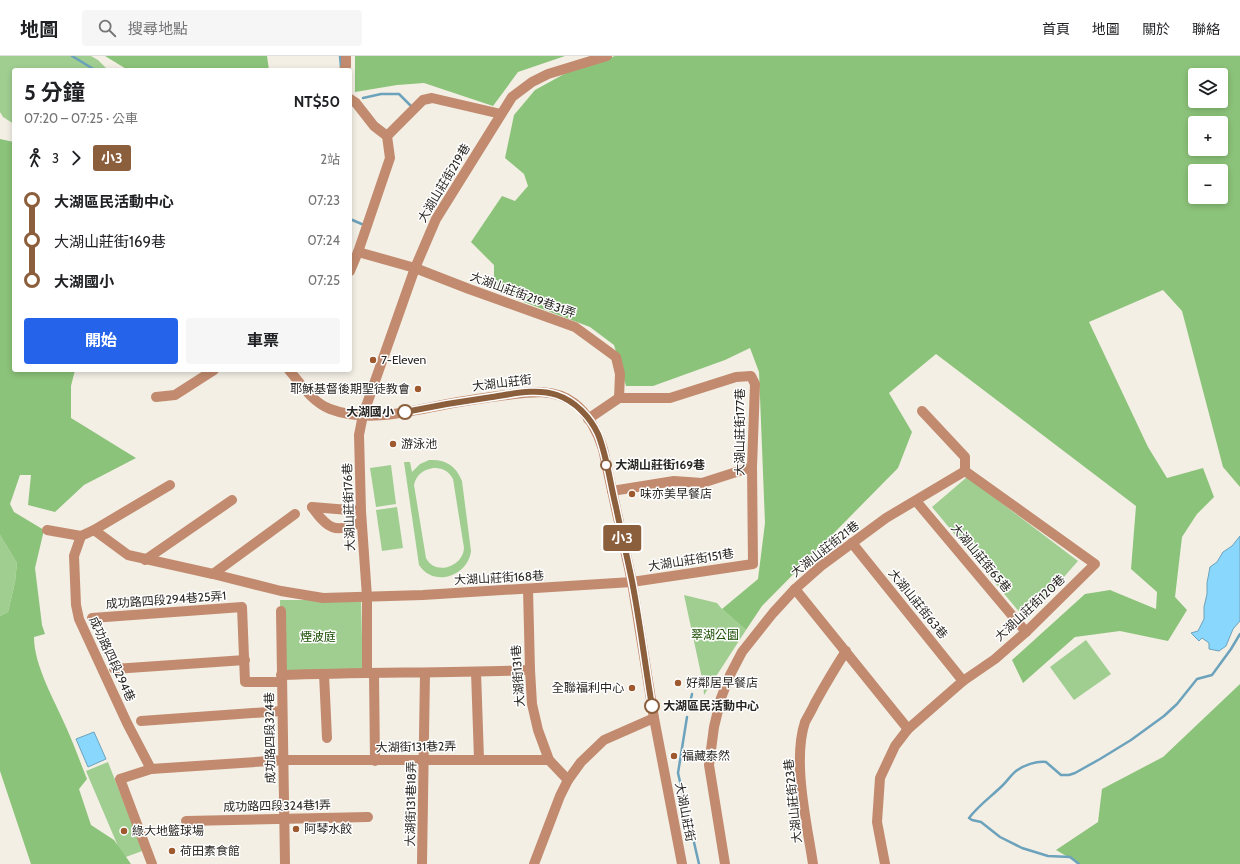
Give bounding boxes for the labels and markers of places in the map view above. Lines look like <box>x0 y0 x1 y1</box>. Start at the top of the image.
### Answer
place label: 7-Eleven <box>381 352 426 367</box>
marker: 7-Eleven <box>368 355 378 365</box>
place label: 耶穌基督後期聖徒教會 <box>290 381 410 396</box>
marker: 耶穌基督後期聖徒教會 <box>413 384 423 394</box>
place label: 大湖國小 <box>346 404 394 419</box>
marker: 大湖國小 <box>397 404 413 420</box>
place label: 游泳池 <box>401 436 437 451</box>
marker: 游泳池 <box>388 439 398 449</box>
place label: 大湖山莊街169巷 <box>615 457 705 472</box>
marker: 大湖山莊街169巷 <box>600 459 612 471</box>
place label: 味亦美早餐店 <box>640 486 712 501</box>
marker: 味亦美早餐店 <box>627 489 637 499</box>
place label: 好鄰居早餐店 <box>686 675 758 690</box>
marker: 好鄰居早餐店 <box>673 678 683 688</box>
place label: 全聯福利中心 <box>552 680 624 695</box>
marker: 全聯福利中心 <box>627 683 637 693</box>
marker: 大湖區民活動中心 <box>644 698 660 714</box>
place label: 大湖區民活動中心 <box>663 698 759 713</box>
place label: 福藏泰然 <box>682 748 730 763</box>
marker: 福藏泰然 <box>669 751 679 761</box>
place label: 阿琴水餃 <box>304 821 352 836</box>
place label: 綠大地籃球場 <box>132 823 204 838</box>
marker: 阿琴水餃 <box>291 824 301 834</box>
marker: 綠大地籃球場 <box>119 826 129 836</box>
place label: 荷田素食館 <box>180 843 240 858</box>
marker: 荷田素食館 <box>167 846 177 856</box>

